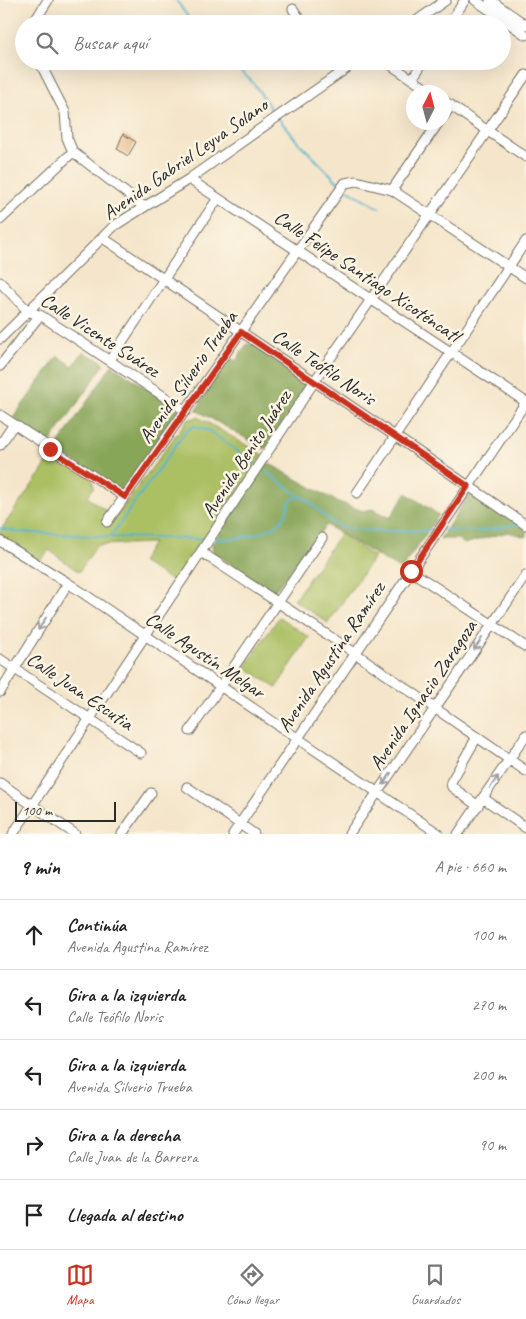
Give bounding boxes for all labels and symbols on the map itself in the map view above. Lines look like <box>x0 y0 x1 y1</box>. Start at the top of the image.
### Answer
north arrow <box>406 85 451 130</box>
street label: Avenida Gabriel Leyva Solano <box>98 91 274 225</box>
street label: Calle Felipe Santiago Xicoténcatl <box>269 204 468 350</box>
street label: Calle Vicente Suárez <box>36 287 166 384</box>
street label: Avenida Silverio Trueba <box>133 305 244 448</box>
street label: Calle Teófilo Noris <box>268 323 382 412</box>
street label: Avenida Benito Juárez <box>196 384 297 522</box>
route end <box>39 438 62 461</box>
route start <box>400 560 423 583</box>
street label: Avenida Agustina Ramírez <box>272 576 391 737</box>
street label: Calle Agustín Melgar <box>141 606 271 705</box>
street label: Avenida Ignacio Zaragoza <box>364 614 483 775</box>
one-way arrow <box>37 617 47 631</box>
one-way arrow <box>473 637 483 651</box>
street label: Calle Juan Escutia <box>22 646 139 737</box>
one-way arrow <box>382 772 392 786</box>
one-way arrow <box>489 776 499 790</box>
scale bar <box>15 799 116 822</box>

